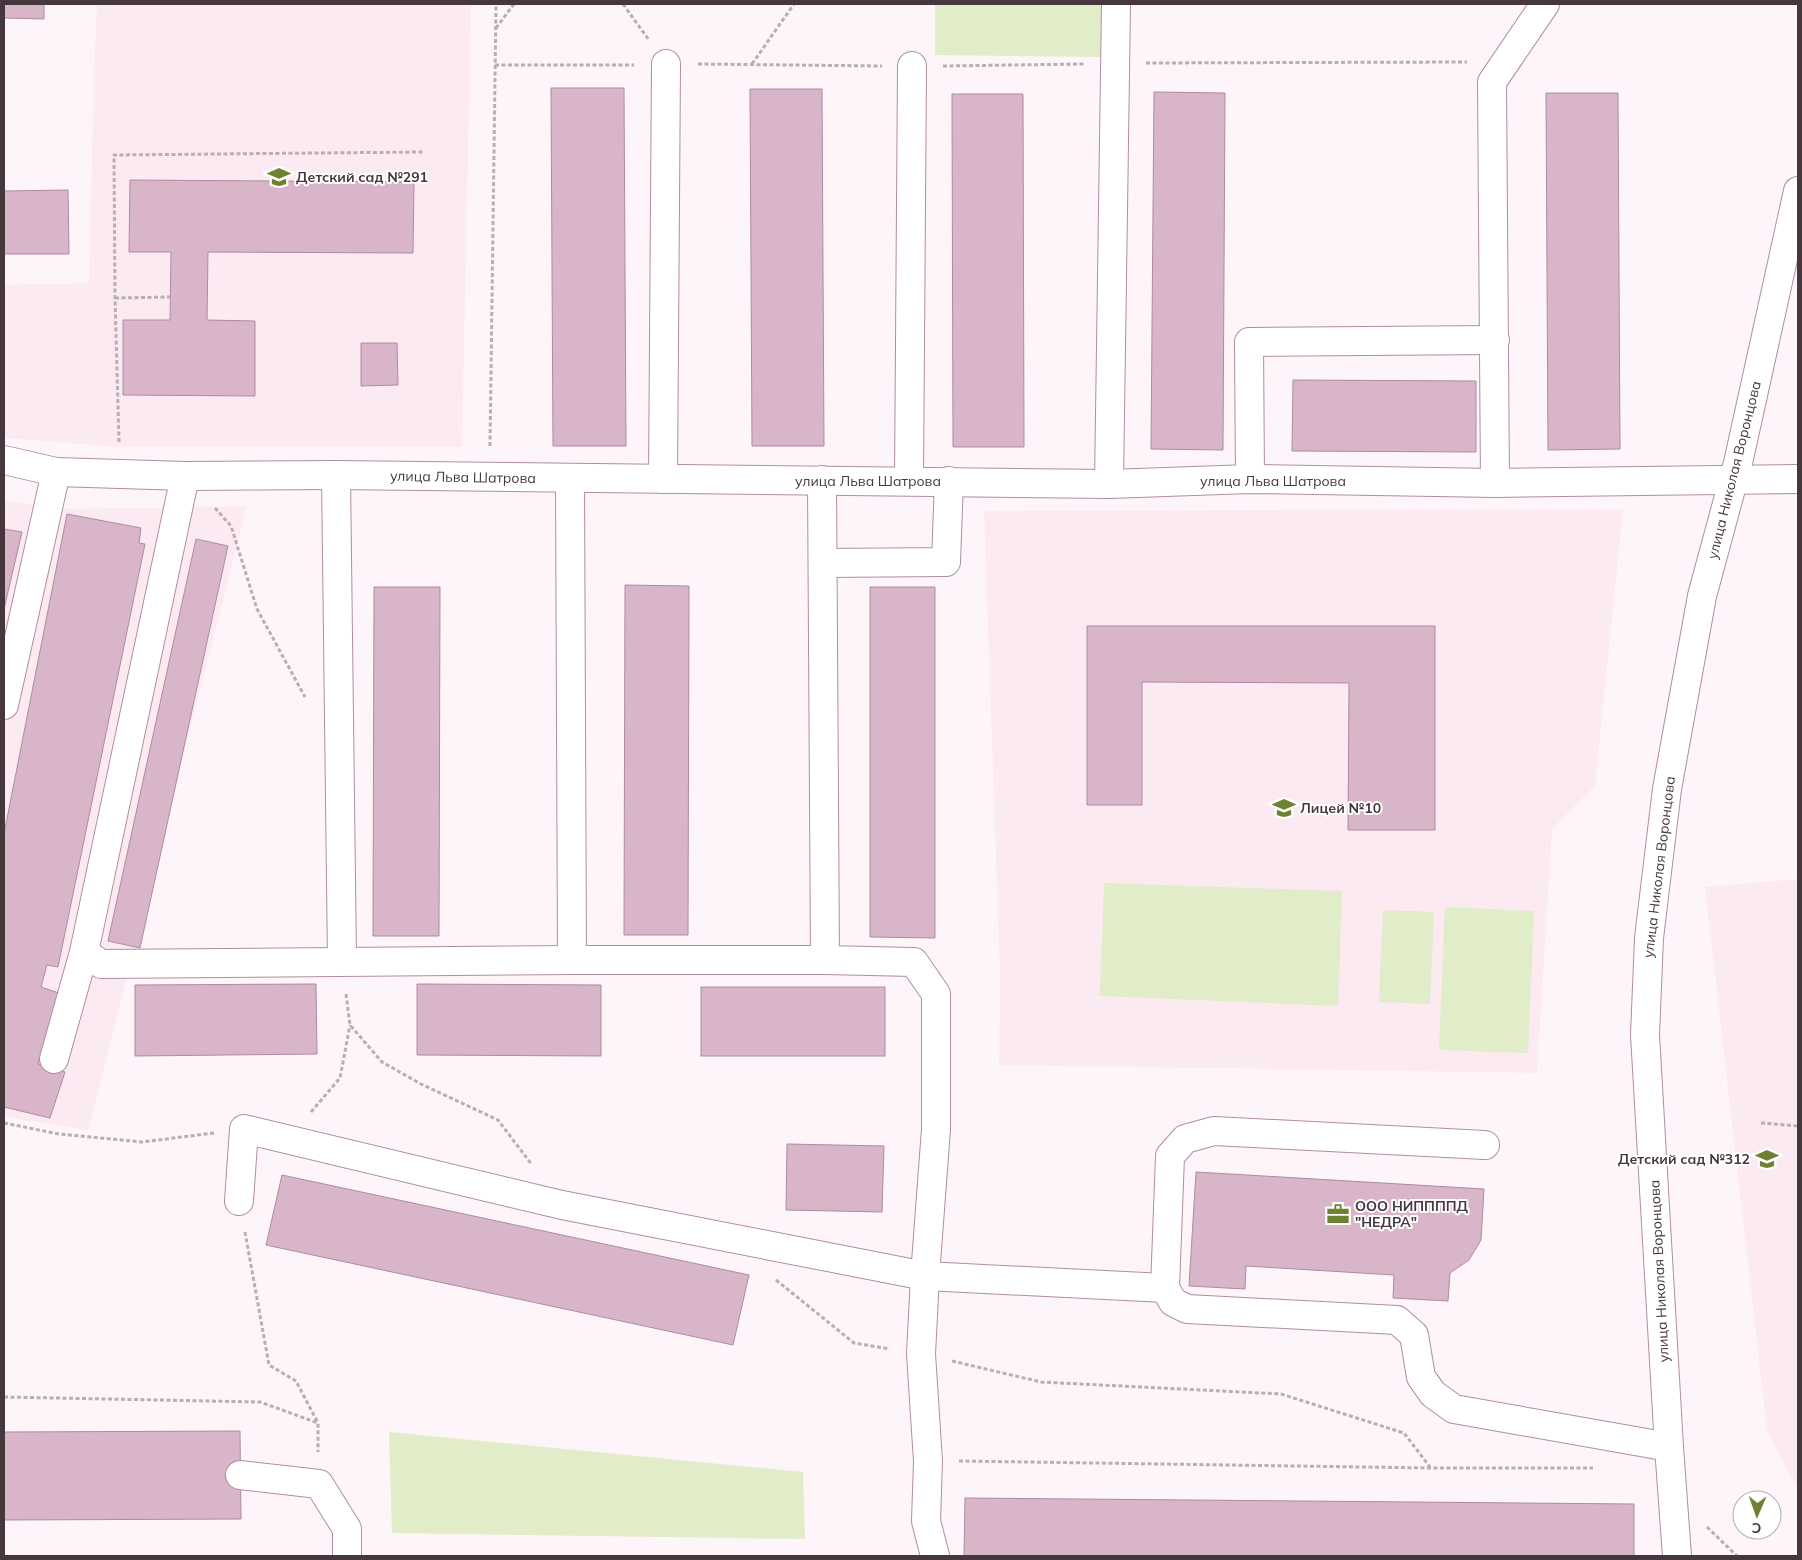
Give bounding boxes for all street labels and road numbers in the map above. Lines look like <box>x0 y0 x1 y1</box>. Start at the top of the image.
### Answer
street label: улица Николая Воронцова <box>1703 379 1765 561</box>
street label: улица Льва Шатрова <box>390 467 536 487</box>
street label: улица Льва Шатрова <box>795 472 941 490</box>
street label: улица Льва Шатрова <box>1200 472 1346 490</box>
street label: улица Николая Воронцова <box>1639 775 1679 959</box>
street label: улица Николая Воронцова <box>1645 1179 1673 1363</box>

